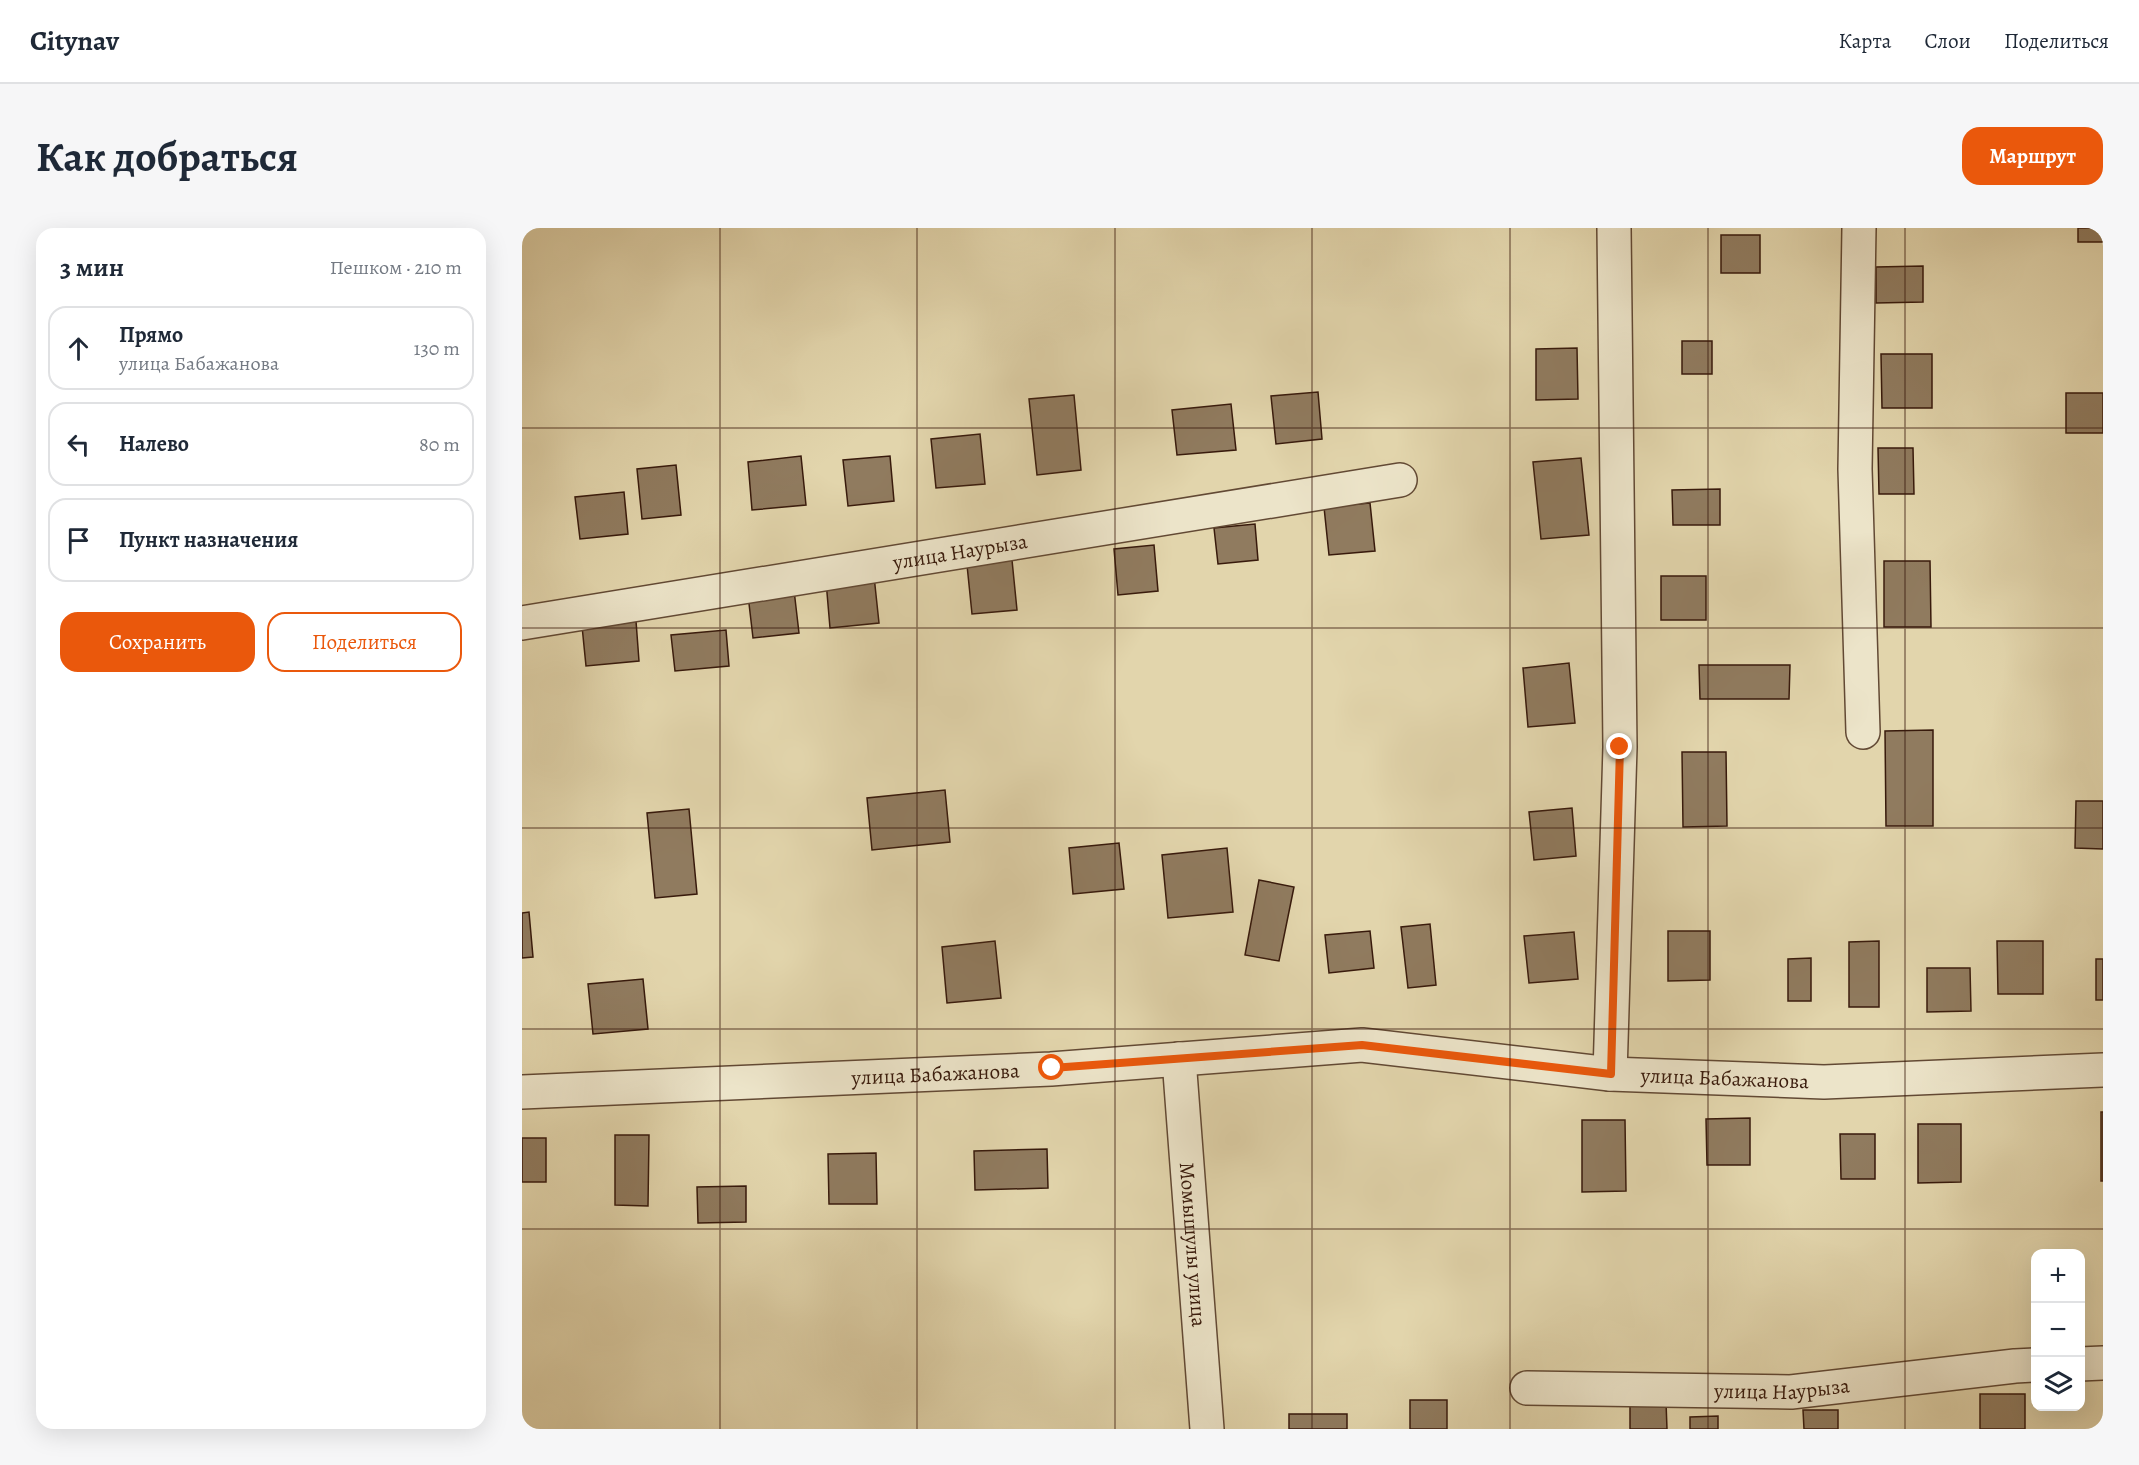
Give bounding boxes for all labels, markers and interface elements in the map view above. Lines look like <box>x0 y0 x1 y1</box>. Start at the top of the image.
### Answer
text: Citynav <box>30 22 119 60</box>
text: Карта <box>1838 27 1891 55</box>
text: Слои <box>1924 27 1971 55</box>
text: Поделиться <box>2004 27 2109 55</box>
button: Маршрут <box>1962 127 2103 185</box>
text: Как добраться <box>36 128 298 185</box>
text: 3 мин <box>60 250 124 285</box>
text: Пешком · 210 m <box>330 254 462 281</box>
text: Прямо <box>119 320 183 350</box>
icon: ahead <box>62 332 95 365</box>
text: 130 m <box>414 335 460 362</box>
text: улица Бабажанова <box>119 350 279 377</box>
icon: left <box>62 428 95 461</box>
text: Налево <box>119 429 189 459</box>
text: 80 m <box>419 431 460 458</box>
icon: arrive <box>62 524 95 557</box>
text: Пункт назначения <box>119 525 298 555</box>
street label: улица Наурыза <box>890 527 1030 577</box>
button: Сохранить <box>60 612 255 672</box>
button: Поделиться <box>267 612 462 672</box>
route end <box>1606 733 1632 759</box>
route start <box>1038 1054 1064 1080</box>
street label: улица Бабажанова <box>850 1056 1021 1092</box>
street label: улица Бабажанова <box>1639 1061 1810 1095</box>
street label: Момышулы улица <box>1173 1161 1213 1328</box>
map controls <box>2031 1249 2085 1411</box>
button: + <box>2031 1249 2085 1303</box>
button: − <box>2031 1303 2085 1357</box>
button: layers <box>2031 1357 2085 1411</box>
street label: улица Наурыза <box>1713 1371 1851 1406</box>

